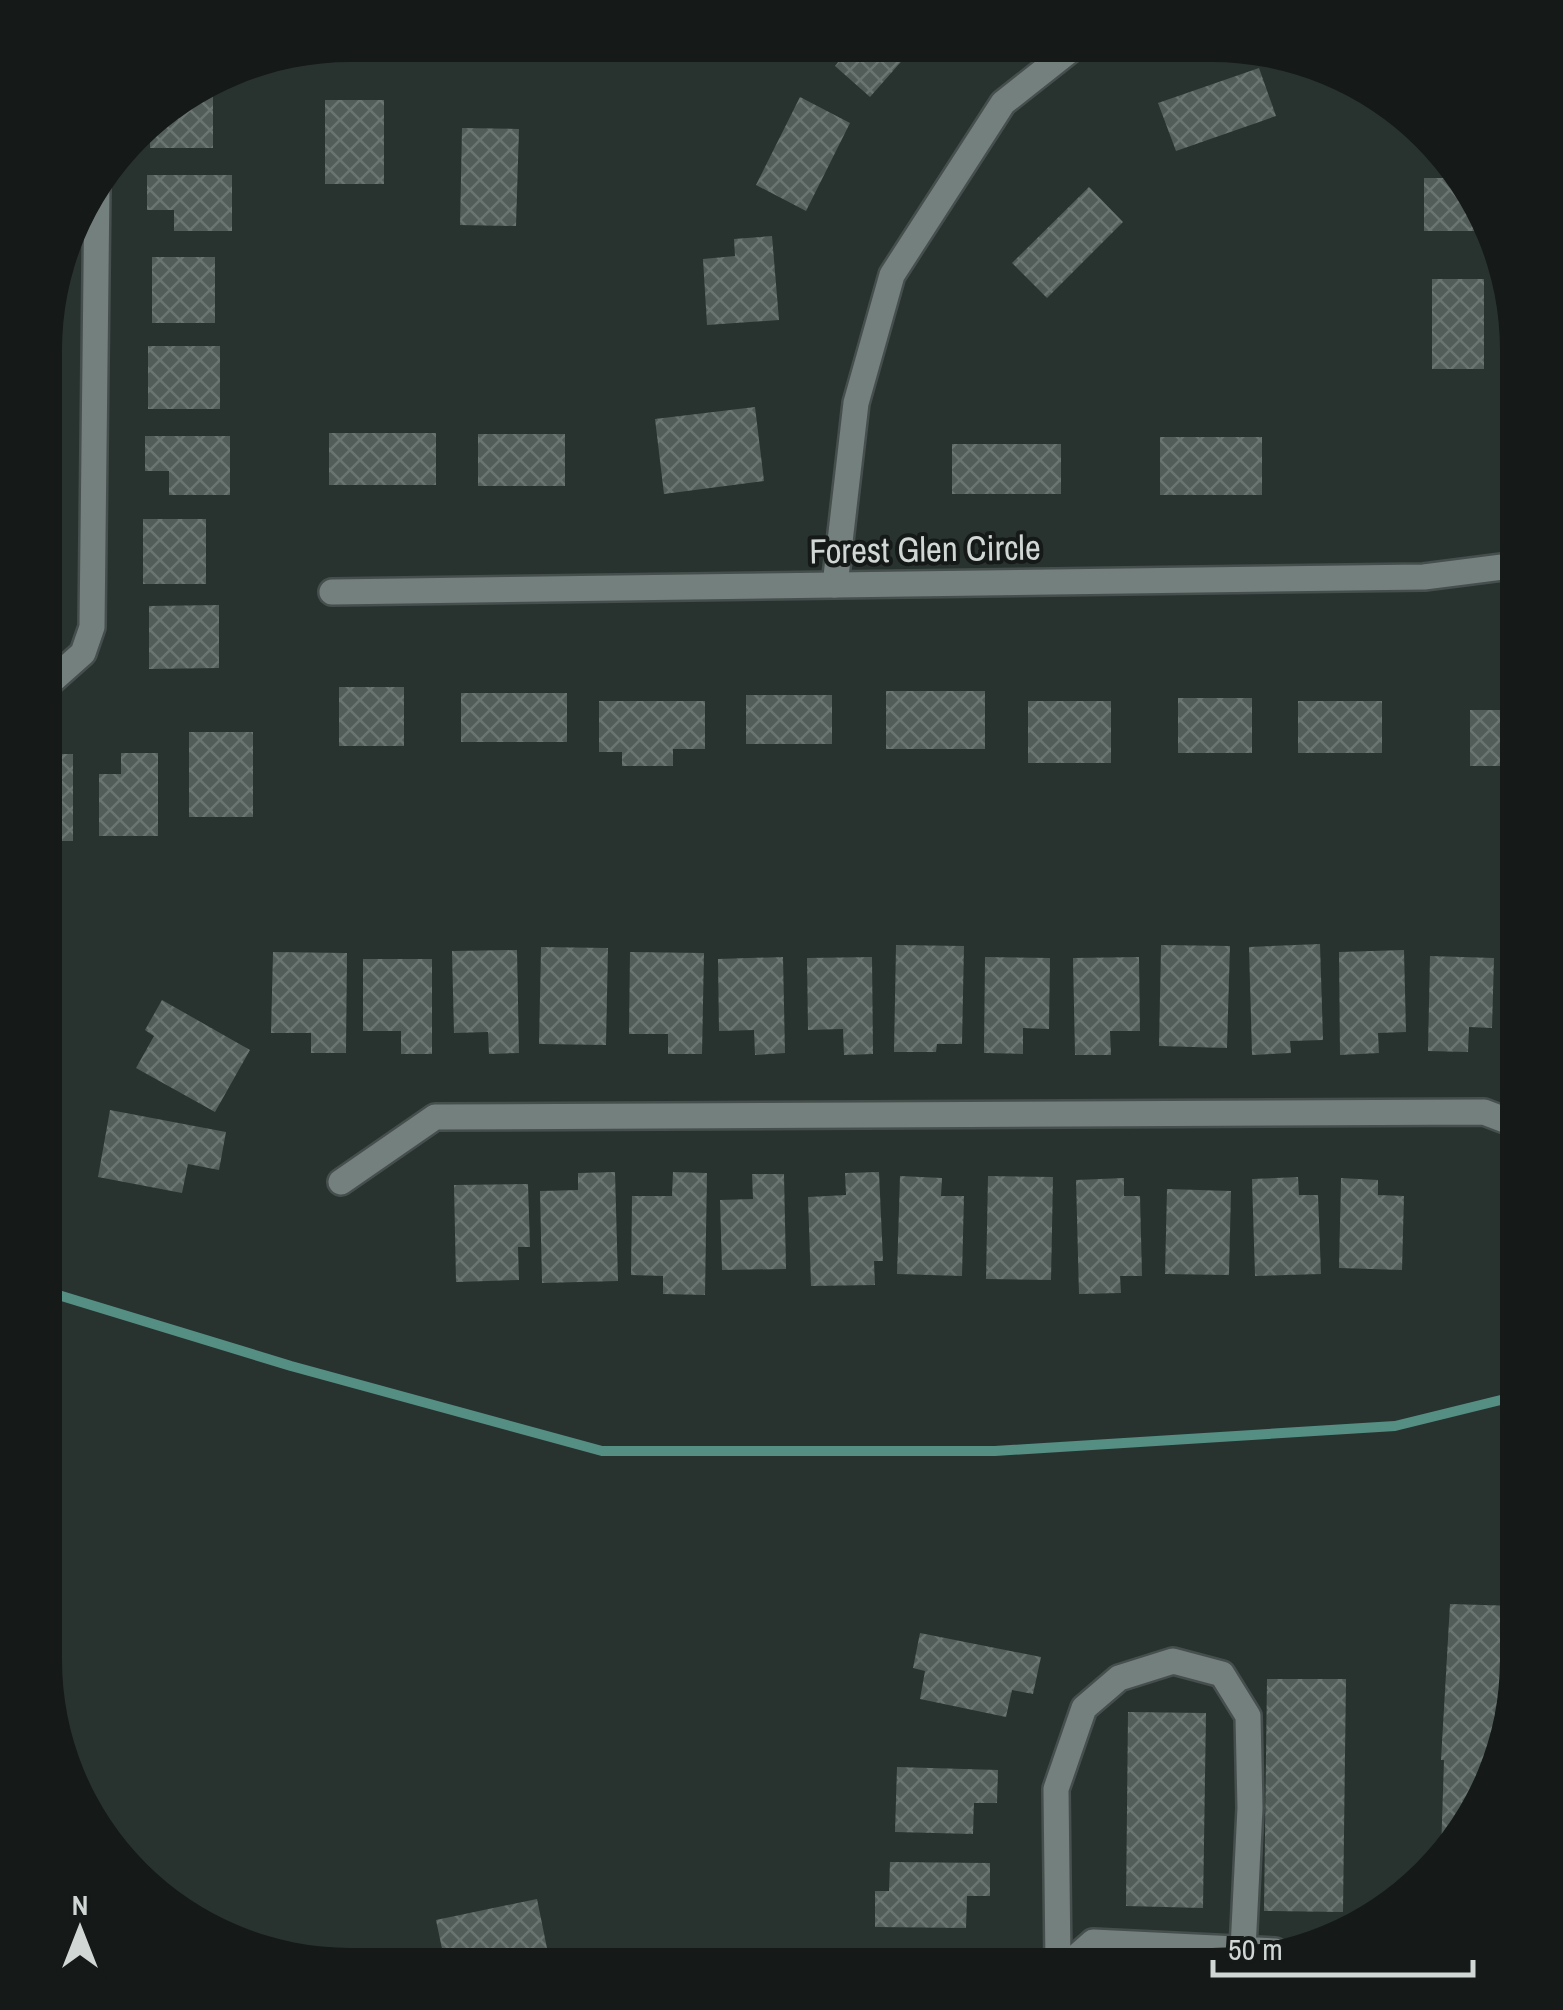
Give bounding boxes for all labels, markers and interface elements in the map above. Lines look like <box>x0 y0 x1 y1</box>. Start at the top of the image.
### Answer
street label: Forest Glen Circle <box>809 523 1041 575</box>
north arrow <box>30 1880 130 1980</box>
text: N <box>72 1886 88 1924</box>
scale bar <box>1213 1915 1473 1977</box>
text: 50 m <box>1228 1929 1283 1969</box>

